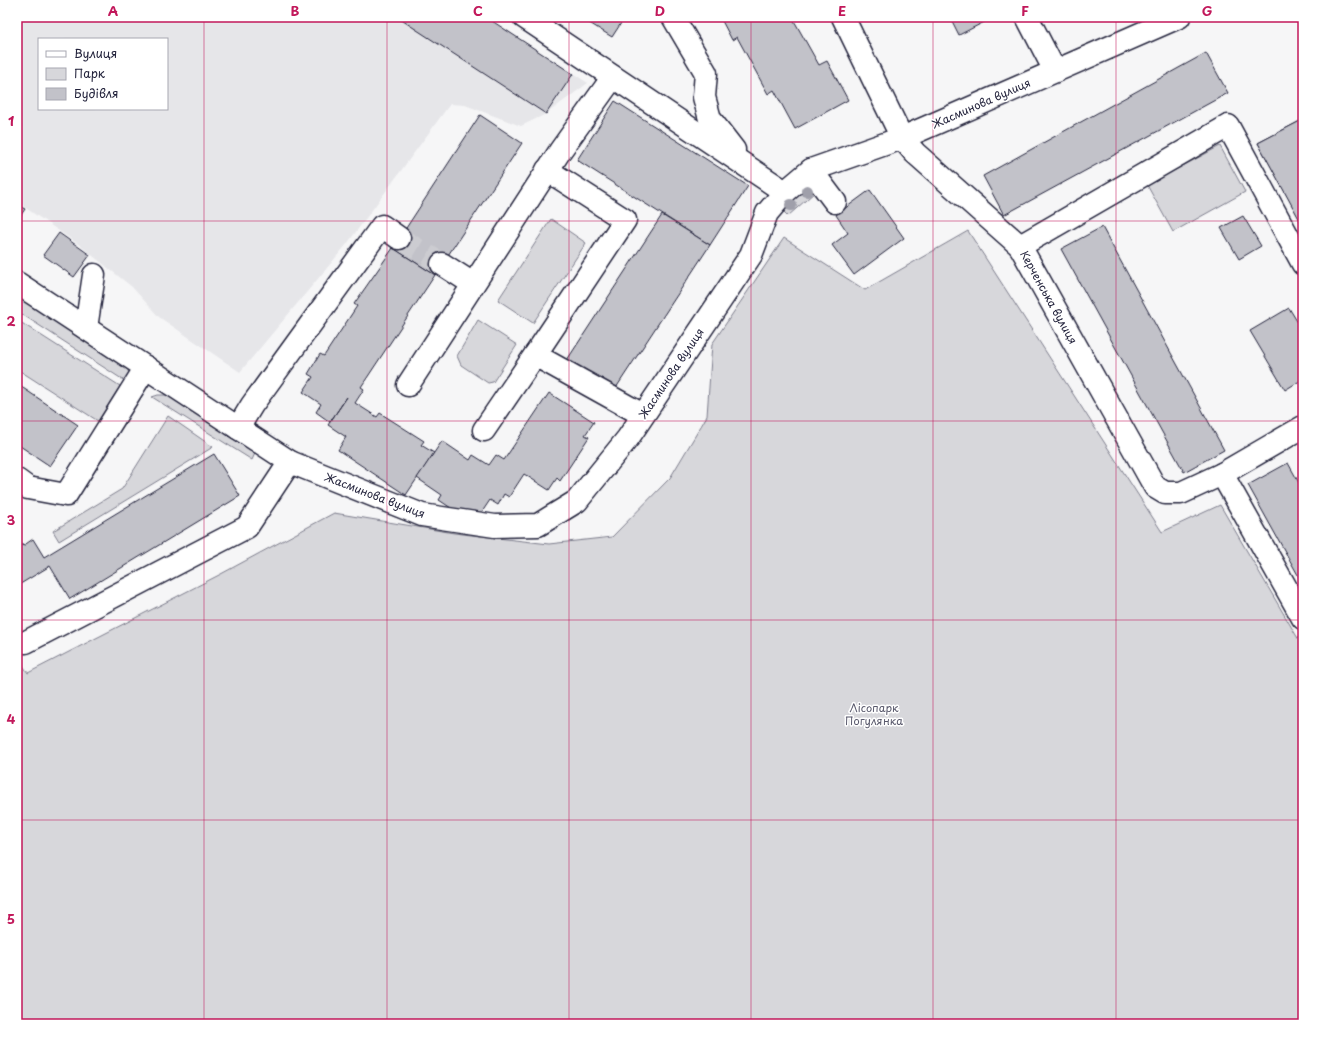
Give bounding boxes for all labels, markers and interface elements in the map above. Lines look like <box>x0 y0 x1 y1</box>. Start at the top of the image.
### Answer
text: A <box>108 1 118 20</box>
text: B <box>291 1 300 20</box>
text: C <box>473 1 483 20</box>
text: D <box>655 1 665 20</box>
text: E <box>838 1 846 20</box>
text: F <box>1021 1 1029 20</box>
text: G <box>1202 1 1212 20</box>
legend <box>38 38 168 110</box>
text: Вулиця <box>74 44 117 62</box>
text: Парк <box>74 64 106 82</box>
street label: Жасминова вулиця <box>928 74 1033 133</box>
text: Будівля <box>74 84 119 102</box>
text: 1 <box>8 111 14 130</box>
street label: Керченська вулиця <box>1016 247 1082 347</box>
text: 2 <box>6 311 16 330</box>
street label: Жасминова вулиця <box>634 324 708 423</box>
street label: Жасминова вулиця <box>321 468 428 522</box>
text: 3 <box>7 510 16 529</box>
park label: Лісопарк Погулянка <box>845 699 903 729</box>
text: 4 <box>7 709 16 728</box>
text: 5 <box>7 909 15 928</box>

